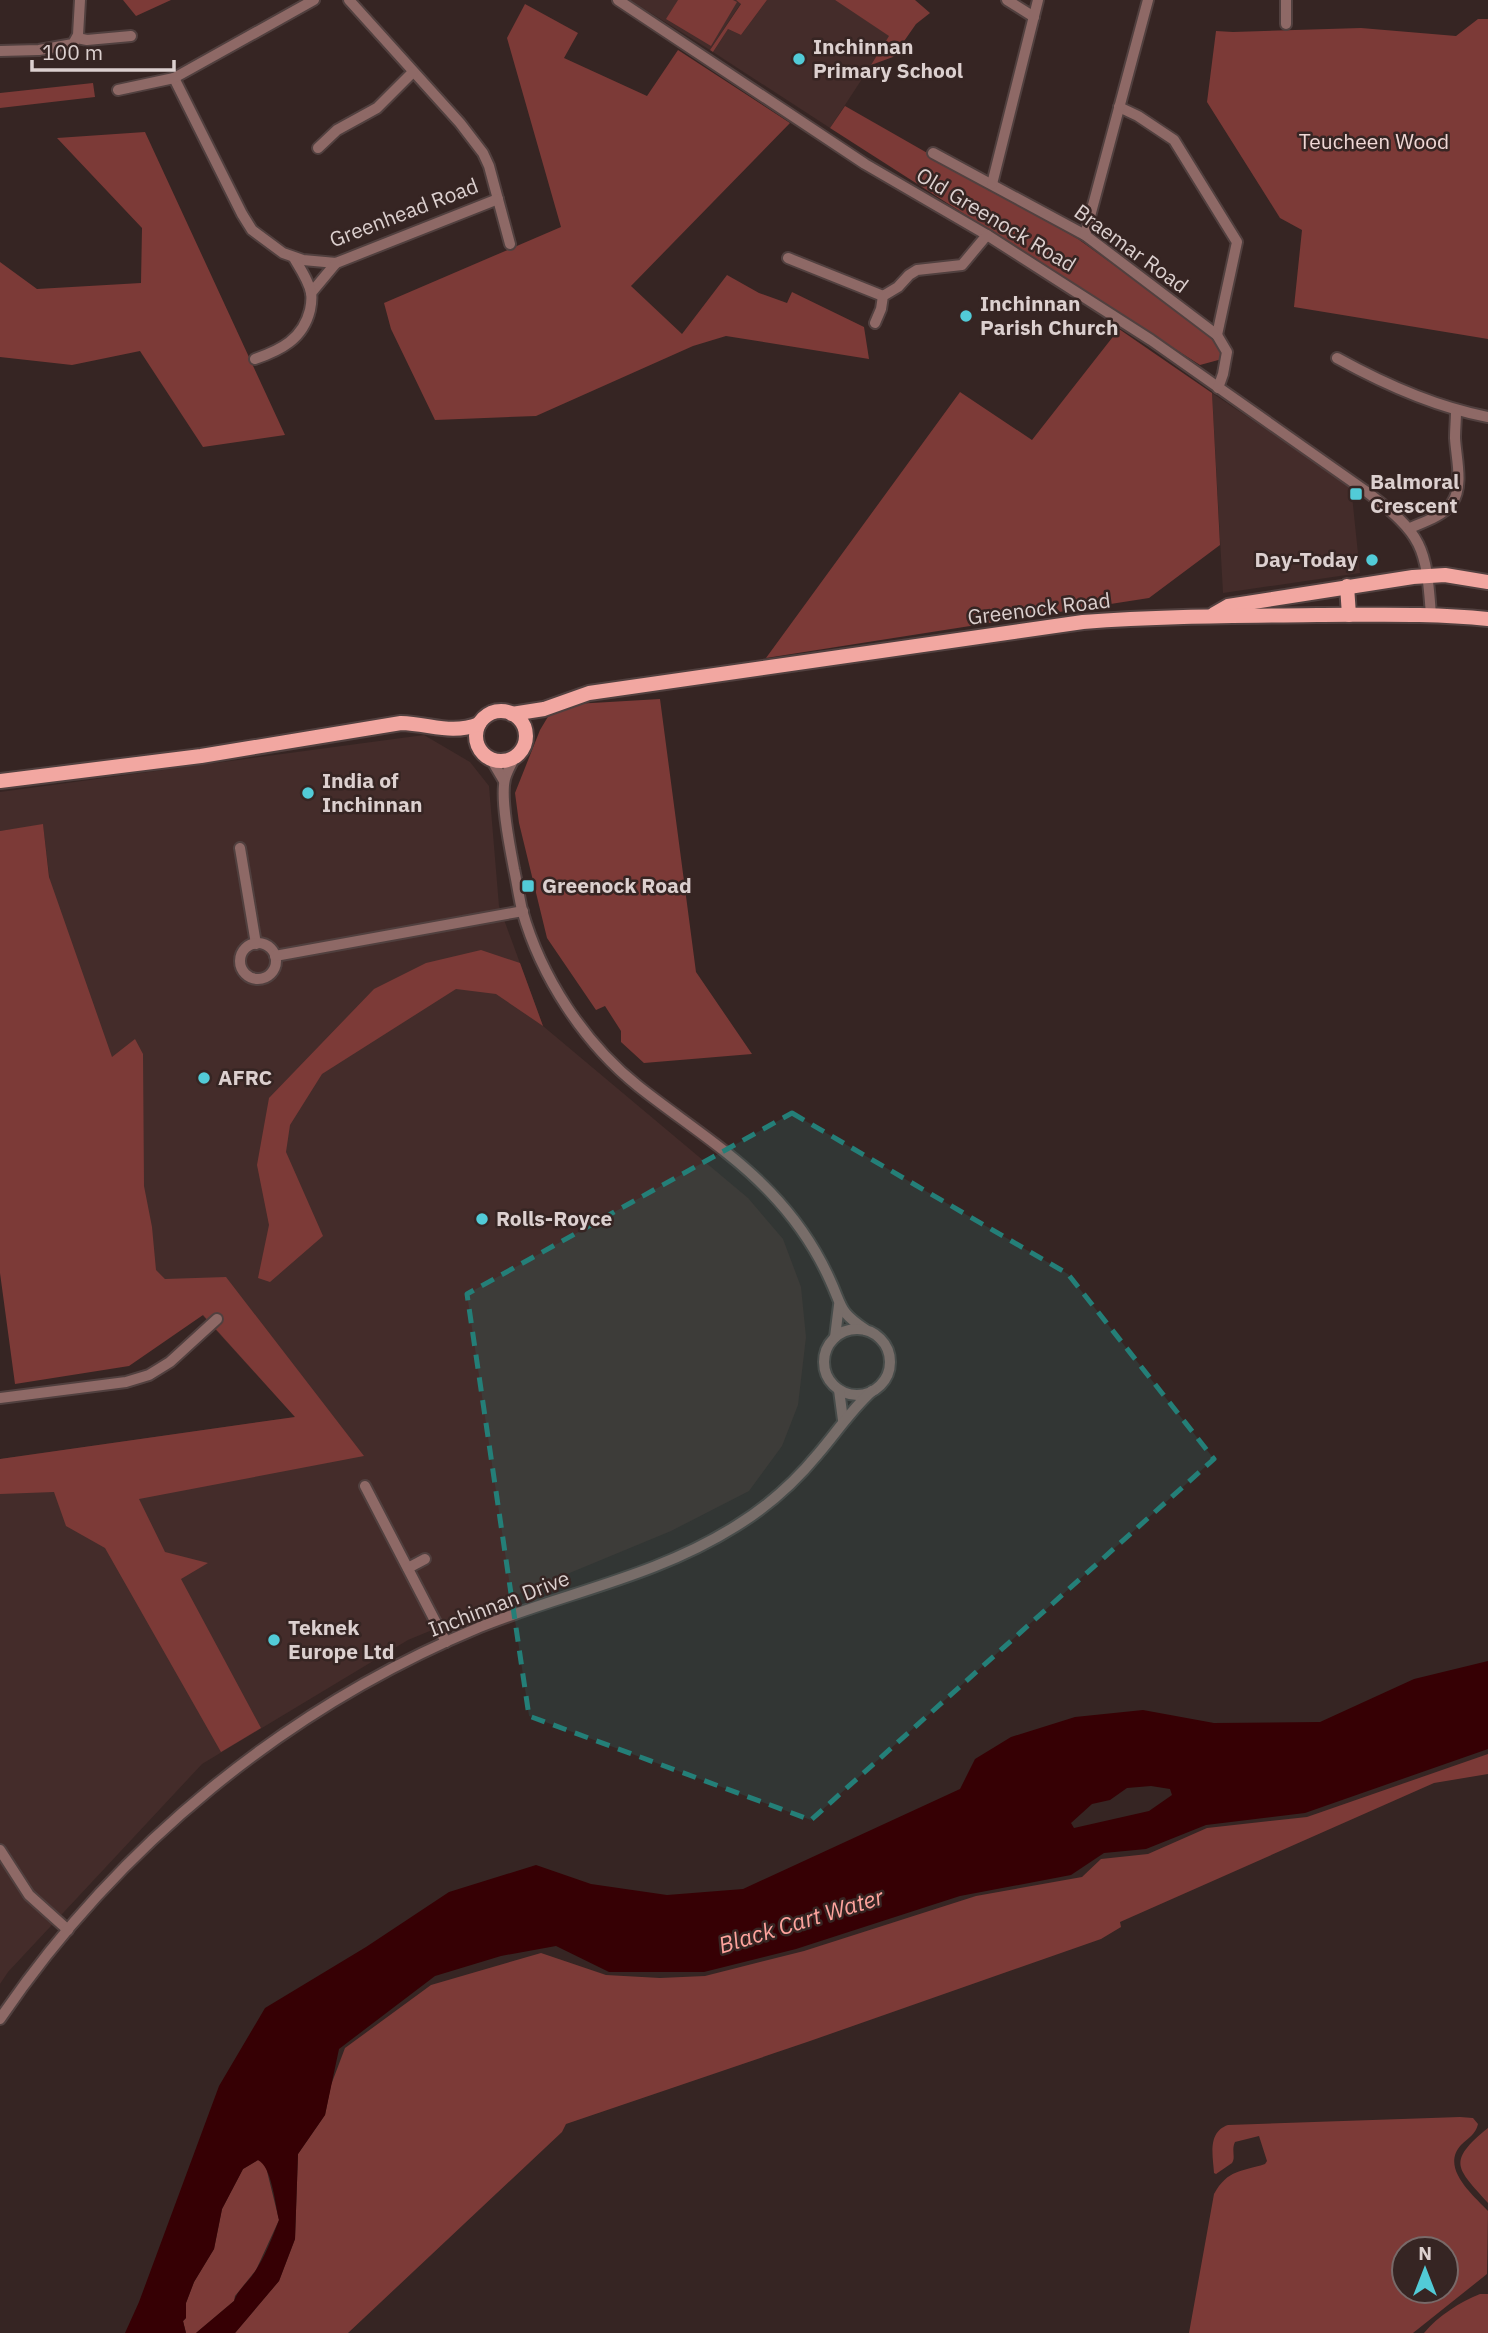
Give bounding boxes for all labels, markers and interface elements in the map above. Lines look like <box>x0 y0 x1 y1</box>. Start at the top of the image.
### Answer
scale bar <box>32 28 173 72</box>
place label: Inchinnan Primary School <box>813 32 963 84</box>
text: 100 m <box>42 38 103 66</box>
marker: Inchinnan Primary School <box>791 51 807 67</box>
park label: Teucheen Wood <box>1299 127 1449 155</box>
street label: Old Greenock Road <box>912 160 1082 278</box>
street label: Greenhead Road <box>325 171 482 253</box>
street label: Braemar Road <box>1069 197 1194 299</box>
place label: Inchinnan Parish Church <box>980 289 1118 341</box>
marker: Inchinnan Parish Church <box>958 308 974 324</box>
place label: Balmoral Crescent <box>1370 467 1459 519</box>
marker: Balmoral Crescent <box>1348 486 1364 502</box>
place label: Day-Today <box>1254 545 1359 573</box>
marker: Day-Today <box>1364 552 1380 568</box>
street label: Greenock Road <box>966 585 1112 631</box>
place label: India of Inchinnan <box>322 766 422 818</box>
marker: India of Inchinnan <box>300 785 316 801</box>
place label: Greenock Road <box>542 871 692 899</box>
marker: Greenock Road <box>520 878 536 894</box>
place label: AFRC <box>218 1063 273 1091</box>
marker: AFRC <box>196 1070 212 1086</box>
place label: Rolls-Royce <box>496 1204 613 1232</box>
marker: Rolls-Royce <box>474 1211 490 1227</box>
street label: Inchinnan Drive <box>424 1563 573 1643</box>
place label: Teknek Europe Ltd <box>288 1613 394 1665</box>
marker: Teknek Europe Ltd <box>266 1632 282 1648</box>
water label: Black Cart Water <box>715 1881 887 1959</box>
north arrow <box>1390 2235 1460 2305</box>
text: N <box>1418 2241 1432 2265</box>

